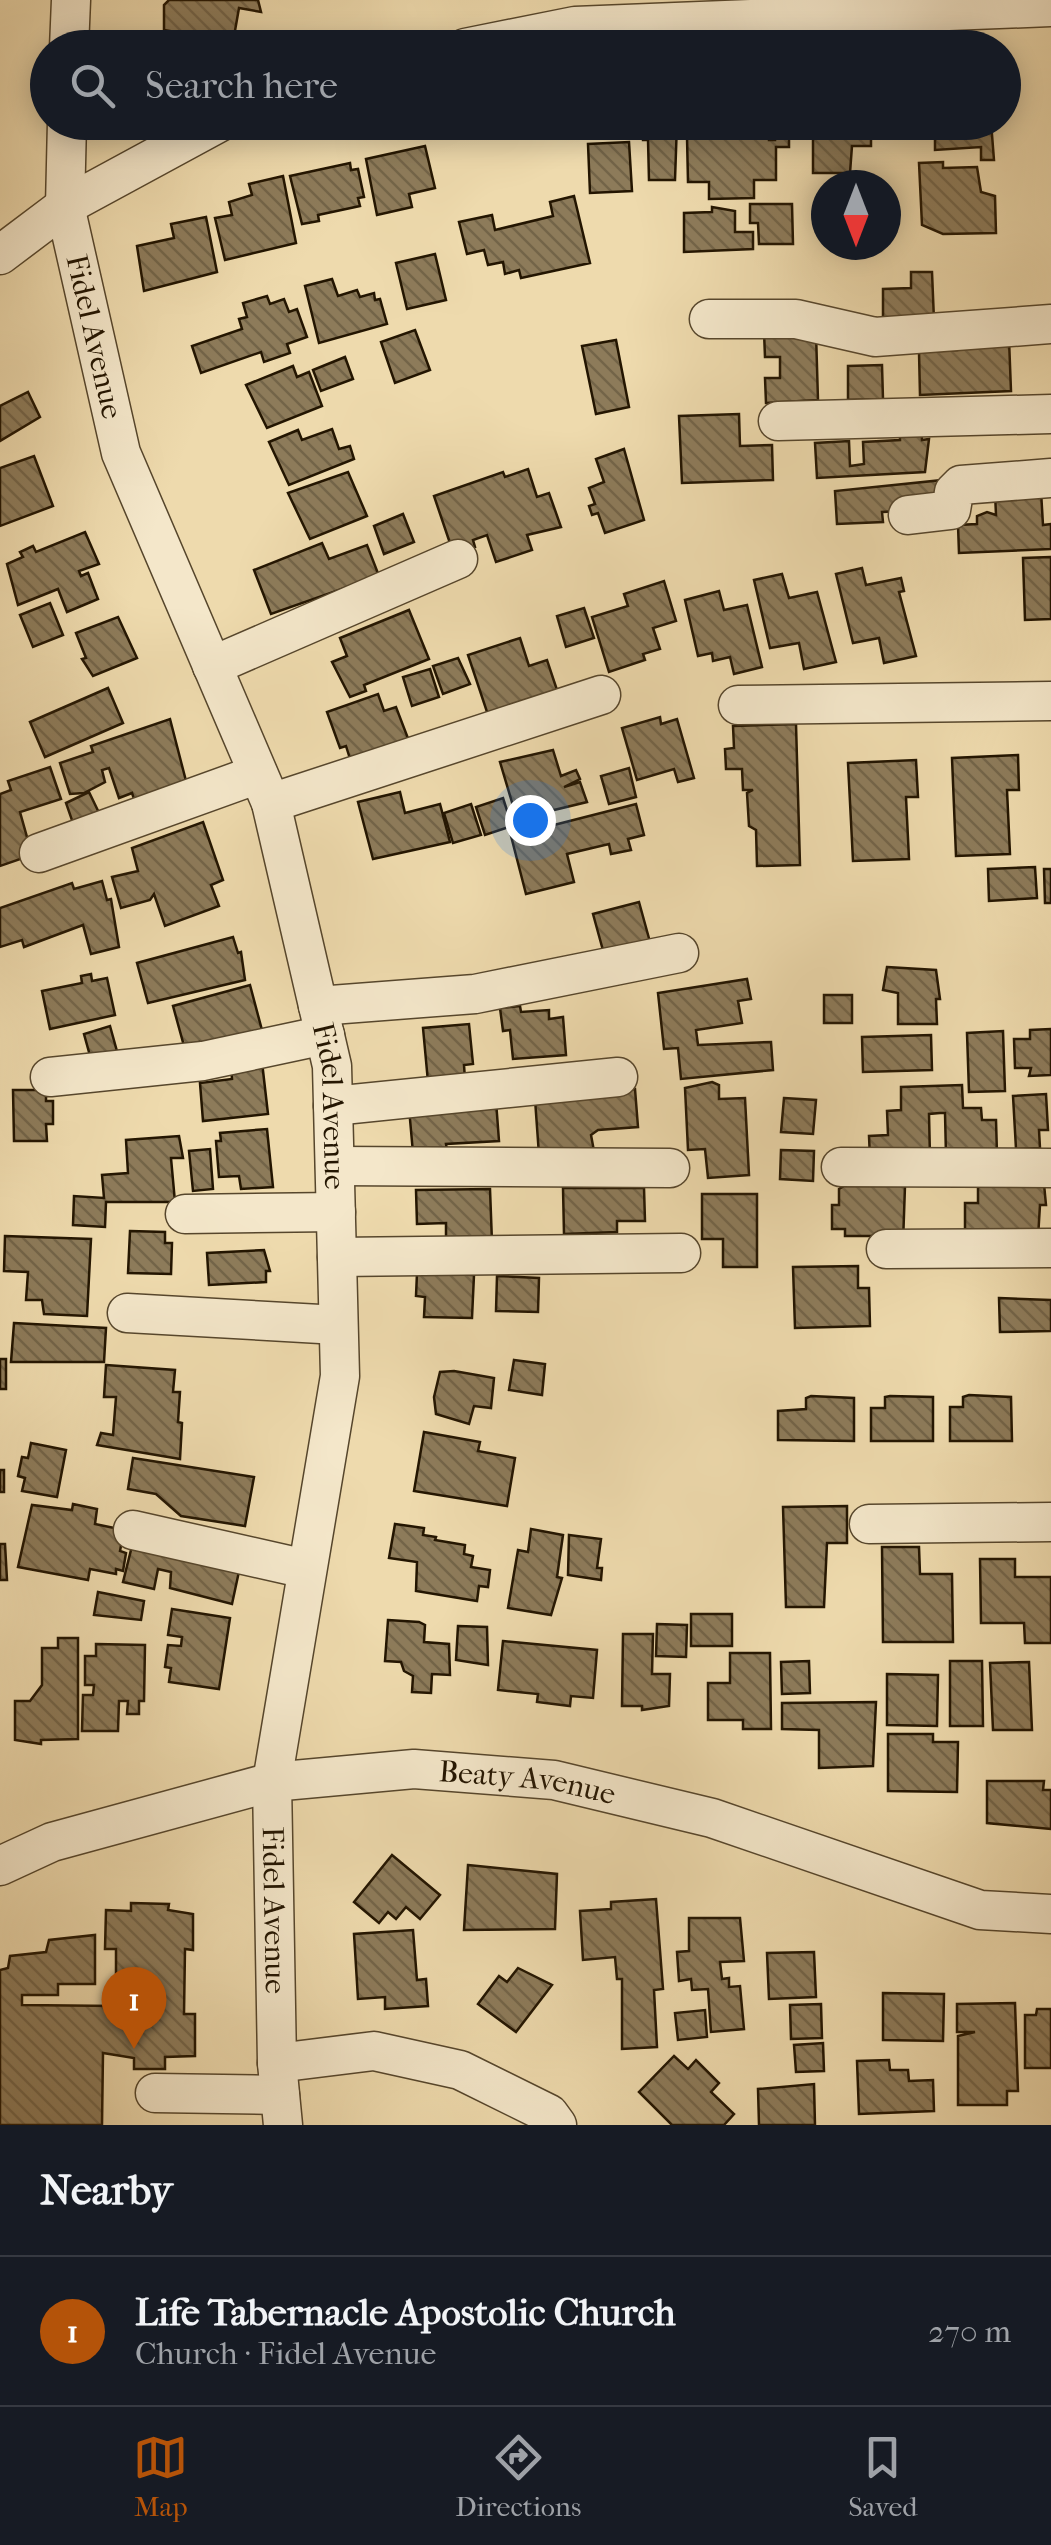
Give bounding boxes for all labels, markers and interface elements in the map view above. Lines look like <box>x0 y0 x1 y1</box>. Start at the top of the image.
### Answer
search box <box>30 30 1021 140</box>
icon: search <box>65 58 120 113</box>
text: Search here <box>145 63 338 108</box>
north arrow <box>811 170 901 260</box>
street label: Fidel Avenue <box>59 251 130 422</box>
your location <box>505 795 556 846</box>
street label: Fidel Avenue <box>305 1019 353 1190</box>
street label: Beaty Avenue <box>438 1754 619 1812</box>
street label: Fidel Avenue <box>255 1826 293 1994</box>
pin: 1 <box>102 1966 166 2049</box>
text: Nearby <box>40 2166 172 2215</box>
text: Life Tabernacle Apostolic Church <box>135 2290 676 2335</box>
text: 1 <box>67 2313 78 2350</box>
text: 270 m <box>928 2313 1011 2350</box>
text: Church · Fidel Avenue <box>135 2335 436 2372</box>
tab: Map <box>133 2430 188 2523</box>
tab: Directions <box>455 2430 581 2523</box>
tab: Saved <box>848 2430 918 2523</box>

